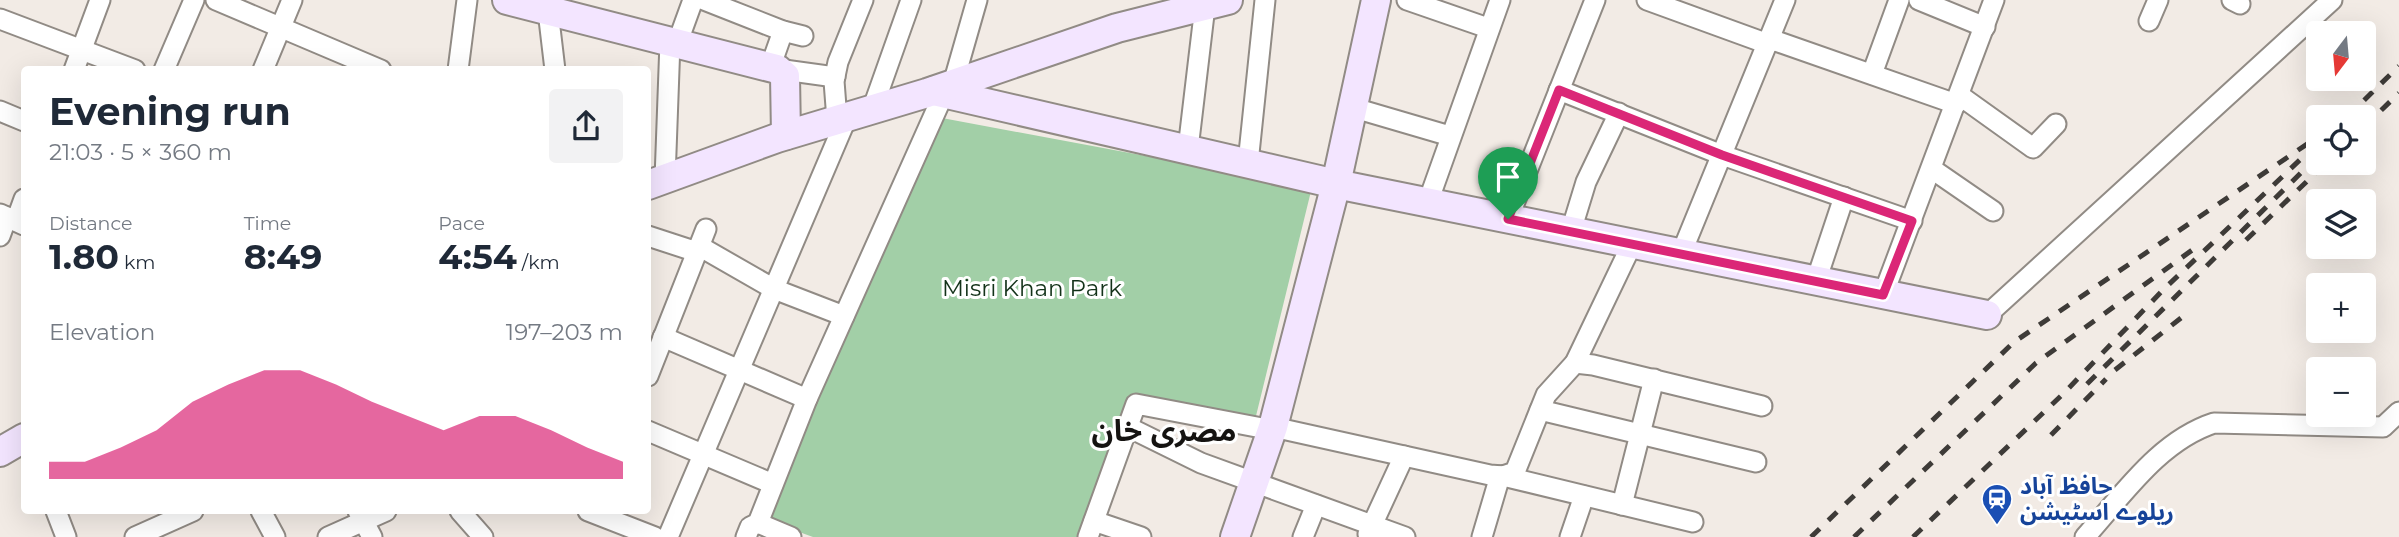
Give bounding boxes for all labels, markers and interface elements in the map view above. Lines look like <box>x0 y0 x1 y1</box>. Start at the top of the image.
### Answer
north arrow <box>2306 21 2376 91</box>
map controls <box>2306 21 2376 427</box>
text: Evening run <box>49 88 291 135</box>
button: share <box>549 89 623 163</box>
button: locate <box>2306 105 2376 175</box>
text: 21:03 · 5 × 360 m <box>49 138 232 166</box>
pin <box>1478 147 1538 219</box>
icon: arrive <box>1489 158 1527 196</box>
button: layers <box>2306 189 2376 259</box>
text: Distance <box>49 212 132 235</box>
text: Time <box>244 212 291 235</box>
text: Pace <box>438 212 485 235</box>
text: 1.80 <box>49 235 119 278</box>
text: 8:49 <box>244 235 322 278</box>
text: 4:54 <box>438 235 517 278</box>
text: km <box>119 251 155 274</box>
text: /km <box>517 251 560 274</box>
button: + <box>2306 273 2376 343</box>
park label: Misri Khan Park <box>942 274 1122 302</box>
text: Elevation <box>49 318 155 346</box>
text: 197–203 m <box>506 318 623 346</box>
button: − <box>2306 357 2376 427</box>
district label: مصری خان <box>1092 412 1236 449</box>
place label: حافظ آباد ریلوے اسٹیشن <box>2020 472 2174 526</box>
station icon: حافظ آباد ریلوے اسٹیشن <box>1980 482 2014 526</box>

